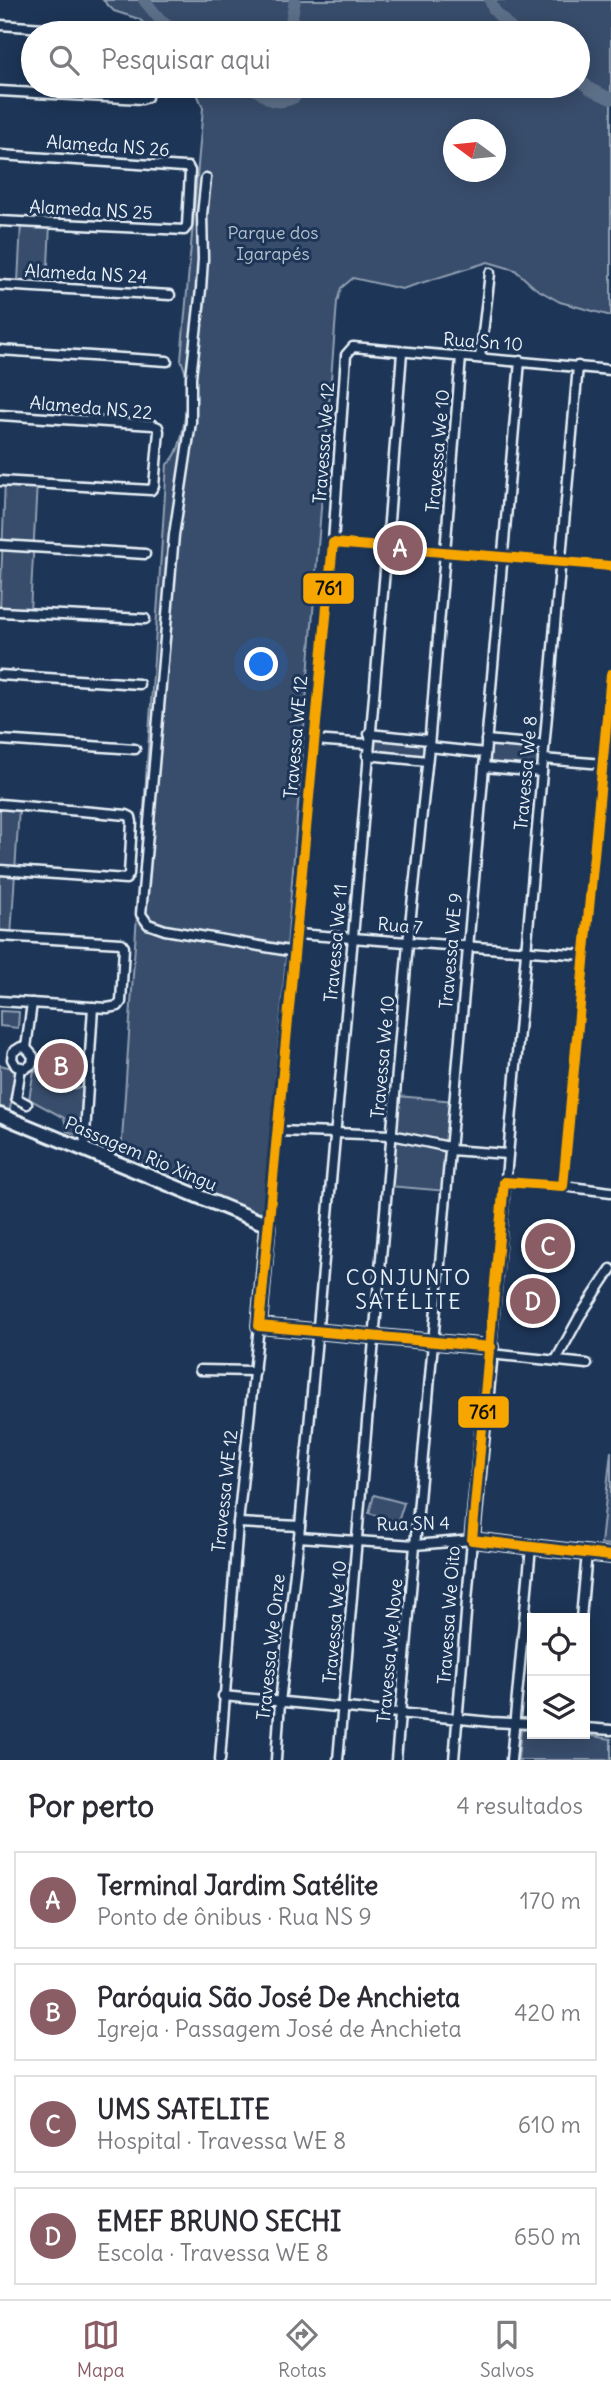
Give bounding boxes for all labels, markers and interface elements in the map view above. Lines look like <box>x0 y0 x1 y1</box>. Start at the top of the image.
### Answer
search box <box>21 21 590 98</box>
icon: search <box>45 41 83 79</box>
text: Pesquisar aqui <box>101 43 270 76</box>
north arrow <box>443 119 506 182</box>
street label: Alameda NS 26 <box>46 130 170 161</box>
street label: Alameda NS 25 <box>29 195 153 224</box>
park label: Parque dos Igarapés <box>227 221 319 265</box>
street label: Alameda NS 24 <box>24 259 148 288</box>
street label: Rua Sn 10 <box>442 327 524 356</box>
street label: Travessa We 12 <box>308 381 339 504</box>
street label: Travessa We 10 <box>421 388 454 514</box>
street label: Alameda NS 22 <box>29 391 153 424</box>
pin: A <box>377 522 423 574</box>
line badge: 761 <box>302 572 355 605</box>
text: 761 <box>315 576 343 600</box>
your location <box>244 647 278 681</box>
street label: Travessa WE 12 <box>279 674 312 799</box>
street label: Travessa We 8 <box>509 715 542 831</box>
street label: Travessa We 11 <box>319 883 352 1003</box>
street label: Travessa WE 9 <box>434 892 467 1010</box>
street label: Rua 7 <box>377 912 424 939</box>
street label: Travessa We 10 <box>366 994 399 1120</box>
pin: B <box>38 1040 84 1092</box>
street label: Passagem Rio Xingu <box>62 1111 221 1196</box>
pin: C <box>525 1220 571 1272</box>
district label: CONJUNTO SATÉLITE <box>346 1264 472 1315</box>
pin: D <box>510 1275 556 1327</box>
line badge: 761 <box>457 1395 510 1429</box>
text: 761 <box>469 1400 497 1424</box>
street label: Travessa WE 12 <box>207 1428 242 1553</box>
street label: Rua SN 4 <box>376 1511 450 1536</box>
street label: Travessa We Oito <box>432 1545 465 1685</box>
street label: Travessa We 10 <box>318 1559 351 1685</box>
street label: Travessa We Onze <box>251 1573 290 1721</box>
street label: Travessa We Nove <box>372 1577 407 1724</box>
map controls <box>527 1613 590 1739</box>
button: locate <box>527 1613 590 1676</box>
button: layers <box>527 1676 590 1739</box>
text: Por perto <box>28 1787 154 1825</box>
text: 4 resultados <box>456 1791 583 1820</box>
text: Terminal Jardim Satélite <box>97 1869 378 1902</box>
text: A <box>46 1886 60 1915</box>
text: 170 m <box>520 1886 581 1915</box>
text: Ponto de ônibus · Rua NS 9 <box>97 1902 372 1931</box>
text: Paróquia São José De Anchieta <box>97 1981 460 2014</box>
text: B <box>45 1998 61 2027</box>
text: 420 m <box>514 1998 581 2027</box>
text: Igreja · Passagem José de Anchieta <box>97 2014 462 2043</box>
text: UMS SATELITE <box>97 2093 270 2126</box>
text: C <box>45 2110 61 2139</box>
text: 610 m <box>518 2110 581 2139</box>
text: Hospital · Travessa WE 8 <box>97 2126 346 2155</box>
text: EMEF BRUNO SECHI <box>97 2205 341 2238</box>
text: D <box>45 2222 61 2251</box>
text: 650 m <box>514 2222 581 2251</box>
text: Escola · Travessa WE 8 <box>97 2238 329 2267</box>
tab: Mapa <box>77 2316 125 2382</box>
tab: Rotas <box>278 2316 326 2382</box>
tab: Salvos <box>480 2316 534 2382</box>

